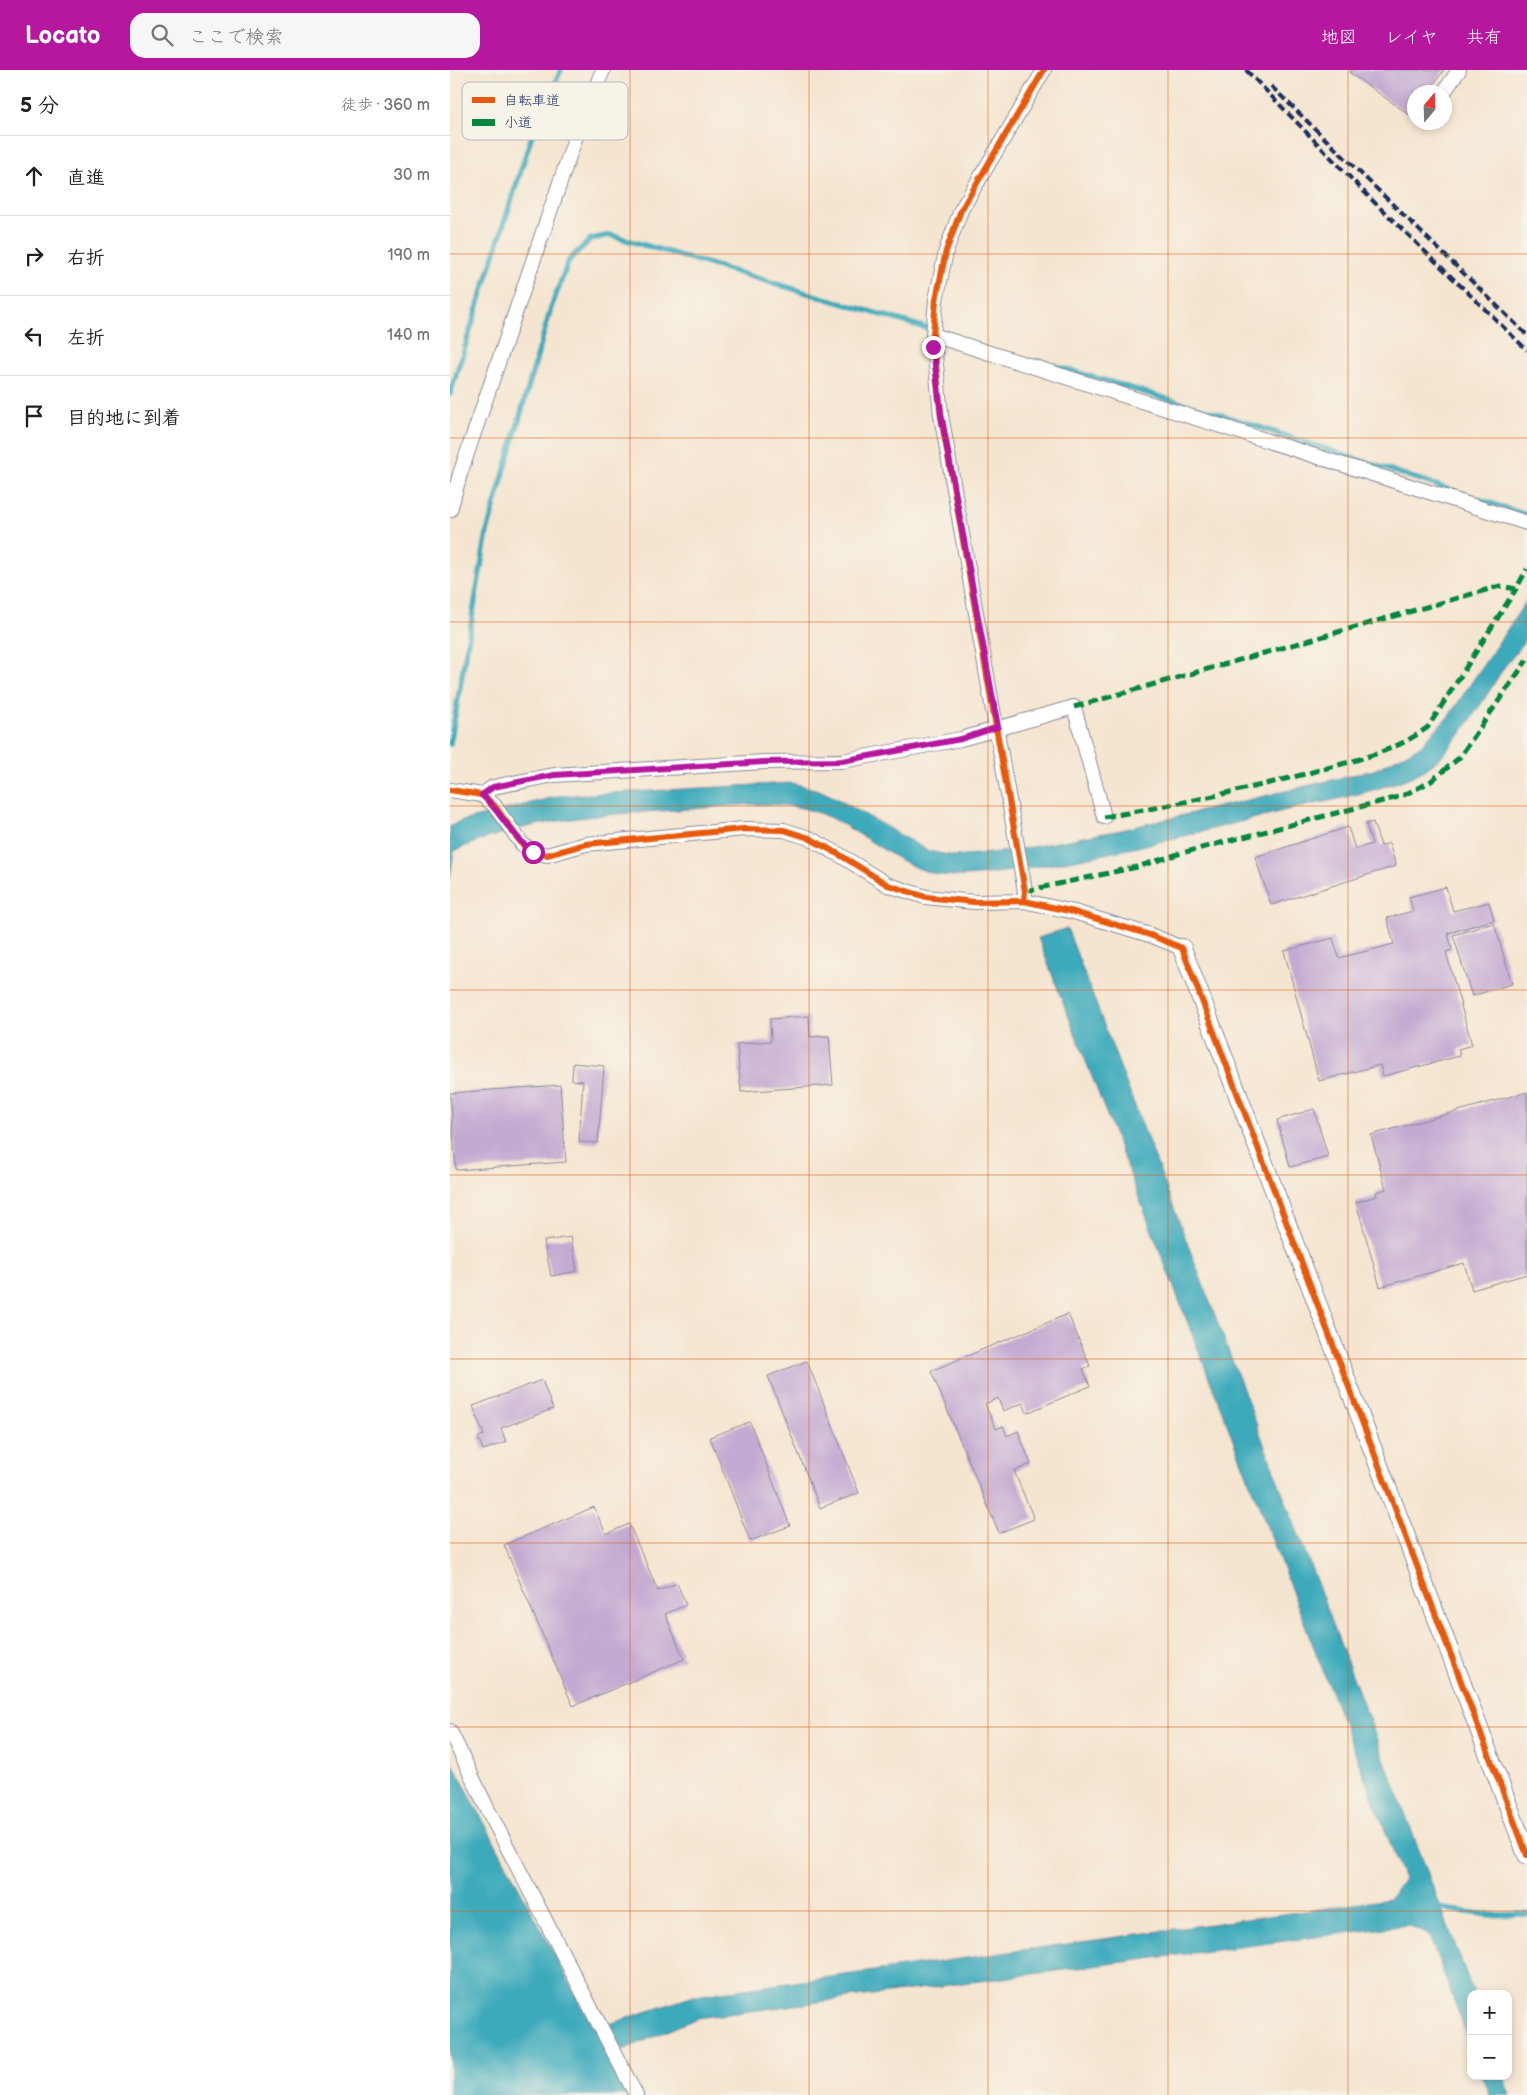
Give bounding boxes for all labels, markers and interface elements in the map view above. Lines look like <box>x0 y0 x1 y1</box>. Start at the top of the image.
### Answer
search box <box>130 13 480 58</box>
text: Locato <box>25 21 100 50</box>
icon: search <box>148 21 176 49</box>
text: ここで検索 <box>188 26 283 49</box>
text: 地図 <box>1321 27 1357 48</box>
text: レイヤ <box>1385 27 1438 48</box>
text: 共有 <box>1466 27 1502 48</box>
legend <box>462 82 628 140</box>
north arrow <box>1407 85 1452 130</box>
text: 自転車道 <box>504 92 560 109</box>
text: 5 分 <box>20 93 59 118</box>
text: 徒歩 · 360 m <box>341 96 430 115</box>
text: 小道 <box>504 114 532 131</box>
icon: ahead <box>20 162 48 190</box>
text: 30 m <box>393 166 430 185</box>
text: 直進 <box>67 167 105 190</box>
icon: right <box>20 242 48 270</box>
text: 190 m <box>388 246 430 265</box>
text: 右折 <box>67 247 105 270</box>
icon: left <box>20 322 48 350</box>
text: 140 m <box>387 326 430 345</box>
text: 左折 <box>67 327 105 350</box>
route end <box>922 336 945 359</box>
icon: arrive <box>20 402 48 430</box>
text: 目的地に到着 <box>67 407 181 430</box>
route start <box>522 841 545 864</box>
map controls <box>1467 1990 1512 2080</box>
button: + <box>1467 1990 1512 2035</box>
button: − <box>1467 2035 1512 2080</box>

